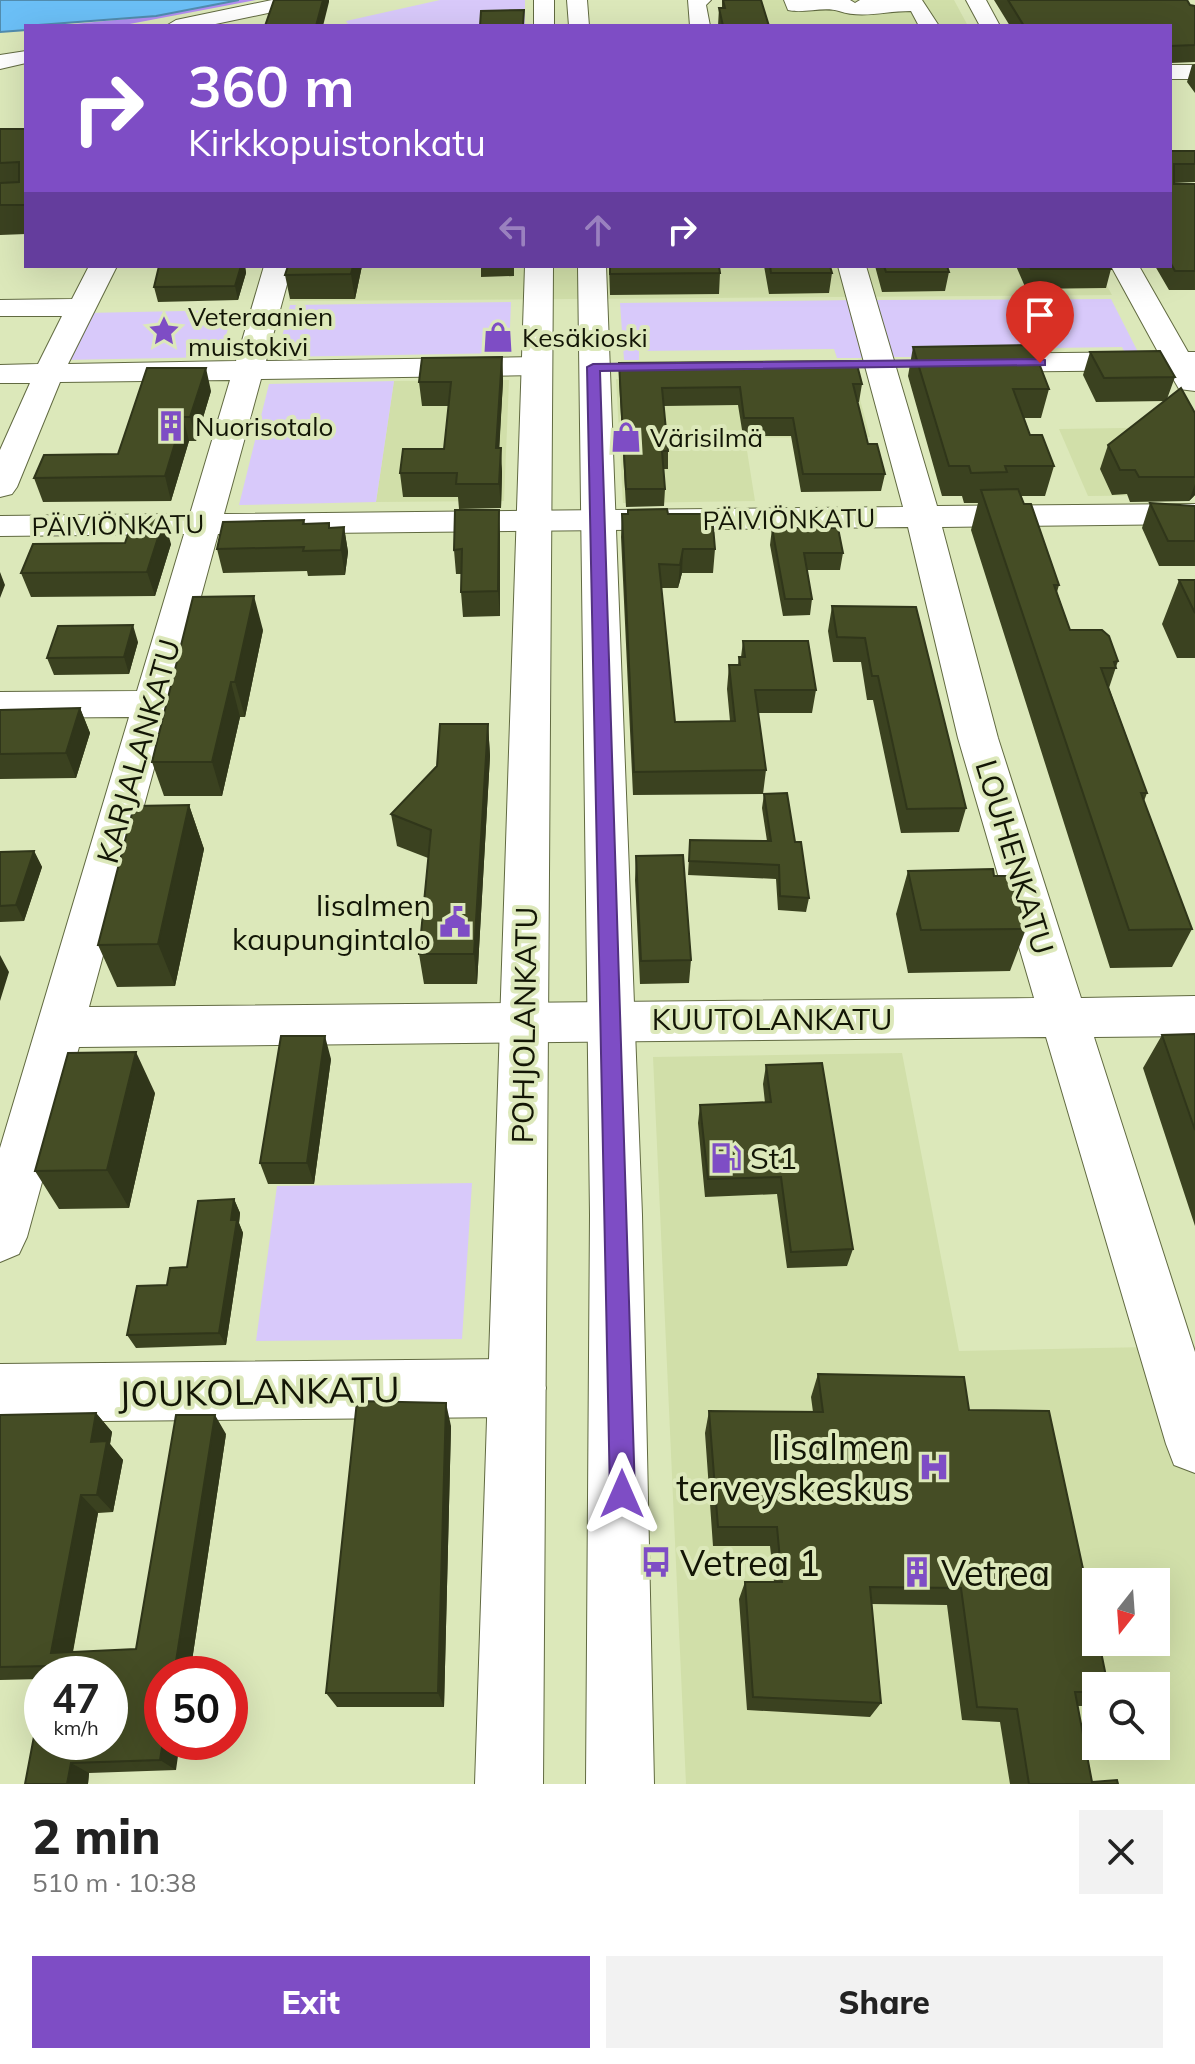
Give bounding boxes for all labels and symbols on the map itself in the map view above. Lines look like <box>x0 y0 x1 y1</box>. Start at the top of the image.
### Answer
pin <box>1006 281 1074 363</box>
place label: Veteraanien muistokivi <box>188 300 333 363</box>
place icon: Veteraanien muistokivi <box>147 314 181 348</box>
shop icon: Kesäkioski <box>481 320 515 354</box>
place label: Kesäkioski <box>522 321 648 354</box>
building icon: Nuorisotalo <box>154 409 188 443</box>
place label: Nuorisotalo <box>195 410 333 443</box>
shop icon: Värisilmä <box>609 420 643 454</box>
place label: Värisilmä <box>650 421 763 454</box>
street label: PÄIVIÖNKATU <box>702 501 876 537</box>
street label: PÄIVIÖNKATU <box>31 507 205 543</box>
street label: KARJALANKATU <box>88 635 188 867</box>
street label: LOUHENKATU <box>967 755 1063 959</box>
place label: Iisalmen kaupungintalo <box>232 886 431 958</box>
public building icon: Iisalmen kaupungintalo <box>438 905 472 939</box>
street label: POHJOLANKATU <box>503 906 545 1144</box>
street label: KUUTOLANKATU <box>652 1000 892 1038</box>
place label: St1 <box>750 1139 797 1177</box>
fuel station icon: St1 <box>709 1141 743 1175</box>
street label: JOUKOLANKATU <box>118 1366 400 1416</box>
place label: Iisalmen terveyskeskus <box>676 1424 910 1510</box>
hospital icon: Iisalmen terveyskeskus <box>917 1450 951 1484</box>
position arrow <box>580 1452 664 1536</box>
place label: Vetrea 1 <box>680 1540 820 1585</box>
bus stop icon: Vetrea 1 <box>639 1545 673 1579</box>
place label: Vetrea <box>941 1550 1050 1595</box>
building icon: Vetrea <box>900 1555 934 1589</box>
north arrow <box>1082 1568 1170 1656</box>
speed limit sign: 50 <box>144 1656 248 1760</box>

